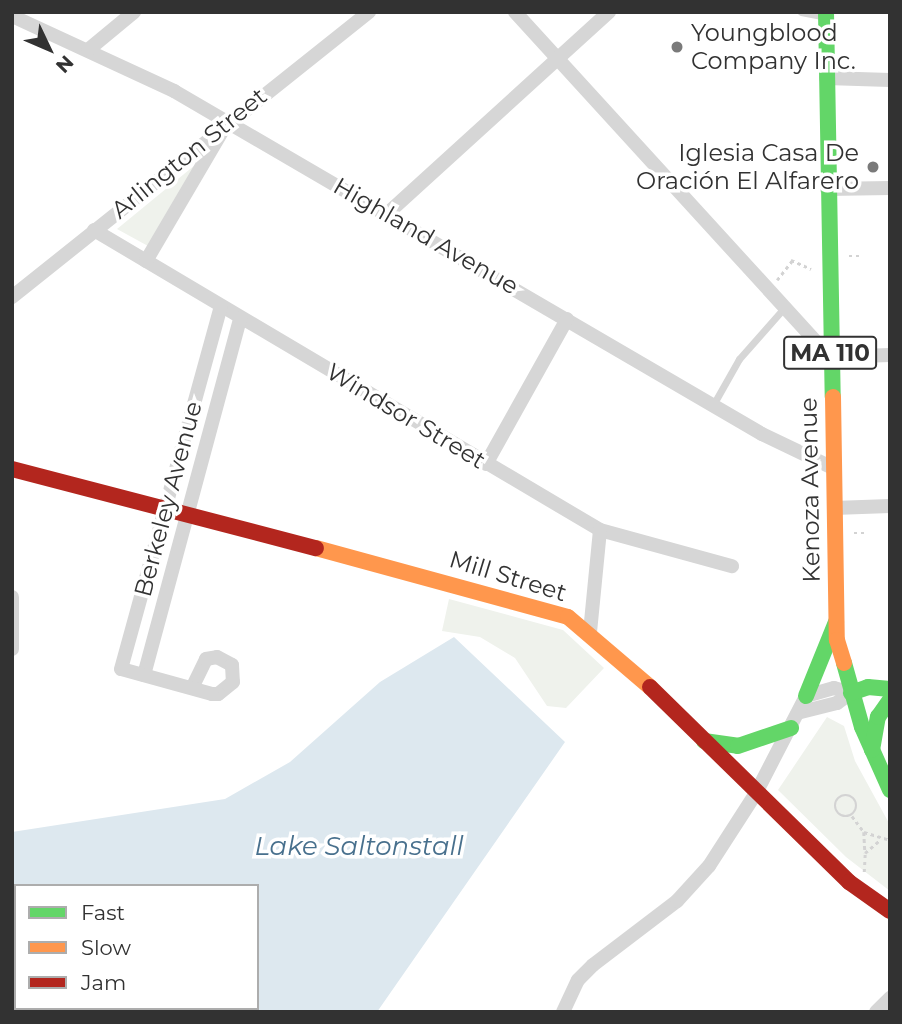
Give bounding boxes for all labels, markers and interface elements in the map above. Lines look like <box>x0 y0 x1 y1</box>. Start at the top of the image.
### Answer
north arrow <box>14 14 84 84</box>
place label: Youngblood Company Inc. <box>691 19 856 75</box>
marker: Youngblood Company Inc. <box>669 39 685 55</box>
text: N <box>51 50 78 77</box>
street label: Arlington Street <box>105 82 273 224</box>
place label: Iglesia Casa De Oración El Alfarero <box>636 139 859 195</box>
marker: Iglesia Casa De Oración El Alfarero <box>865 159 881 175</box>
street label: Highland Avenue <box>328 171 524 301</box>
road number: MA 110 <box>783 334 877 372</box>
street label: Windsor Street <box>321 357 491 475</box>
street label: Kenoza Avenue <box>794 397 826 583</box>
street label: Berkeley Avenue <box>128 398 208 600</box>
street label: Mill Street <box>446 545 570 607</box>
water label: Lake Saltonstall <box>254 831 464 863</box>
legend <box>14 884 259 1010</box>
text: Fast <box>81 900 125 925</box>
text: Slow <box>81 935 131 960</box>
text: Jam <box>81 970 126 995</box>

